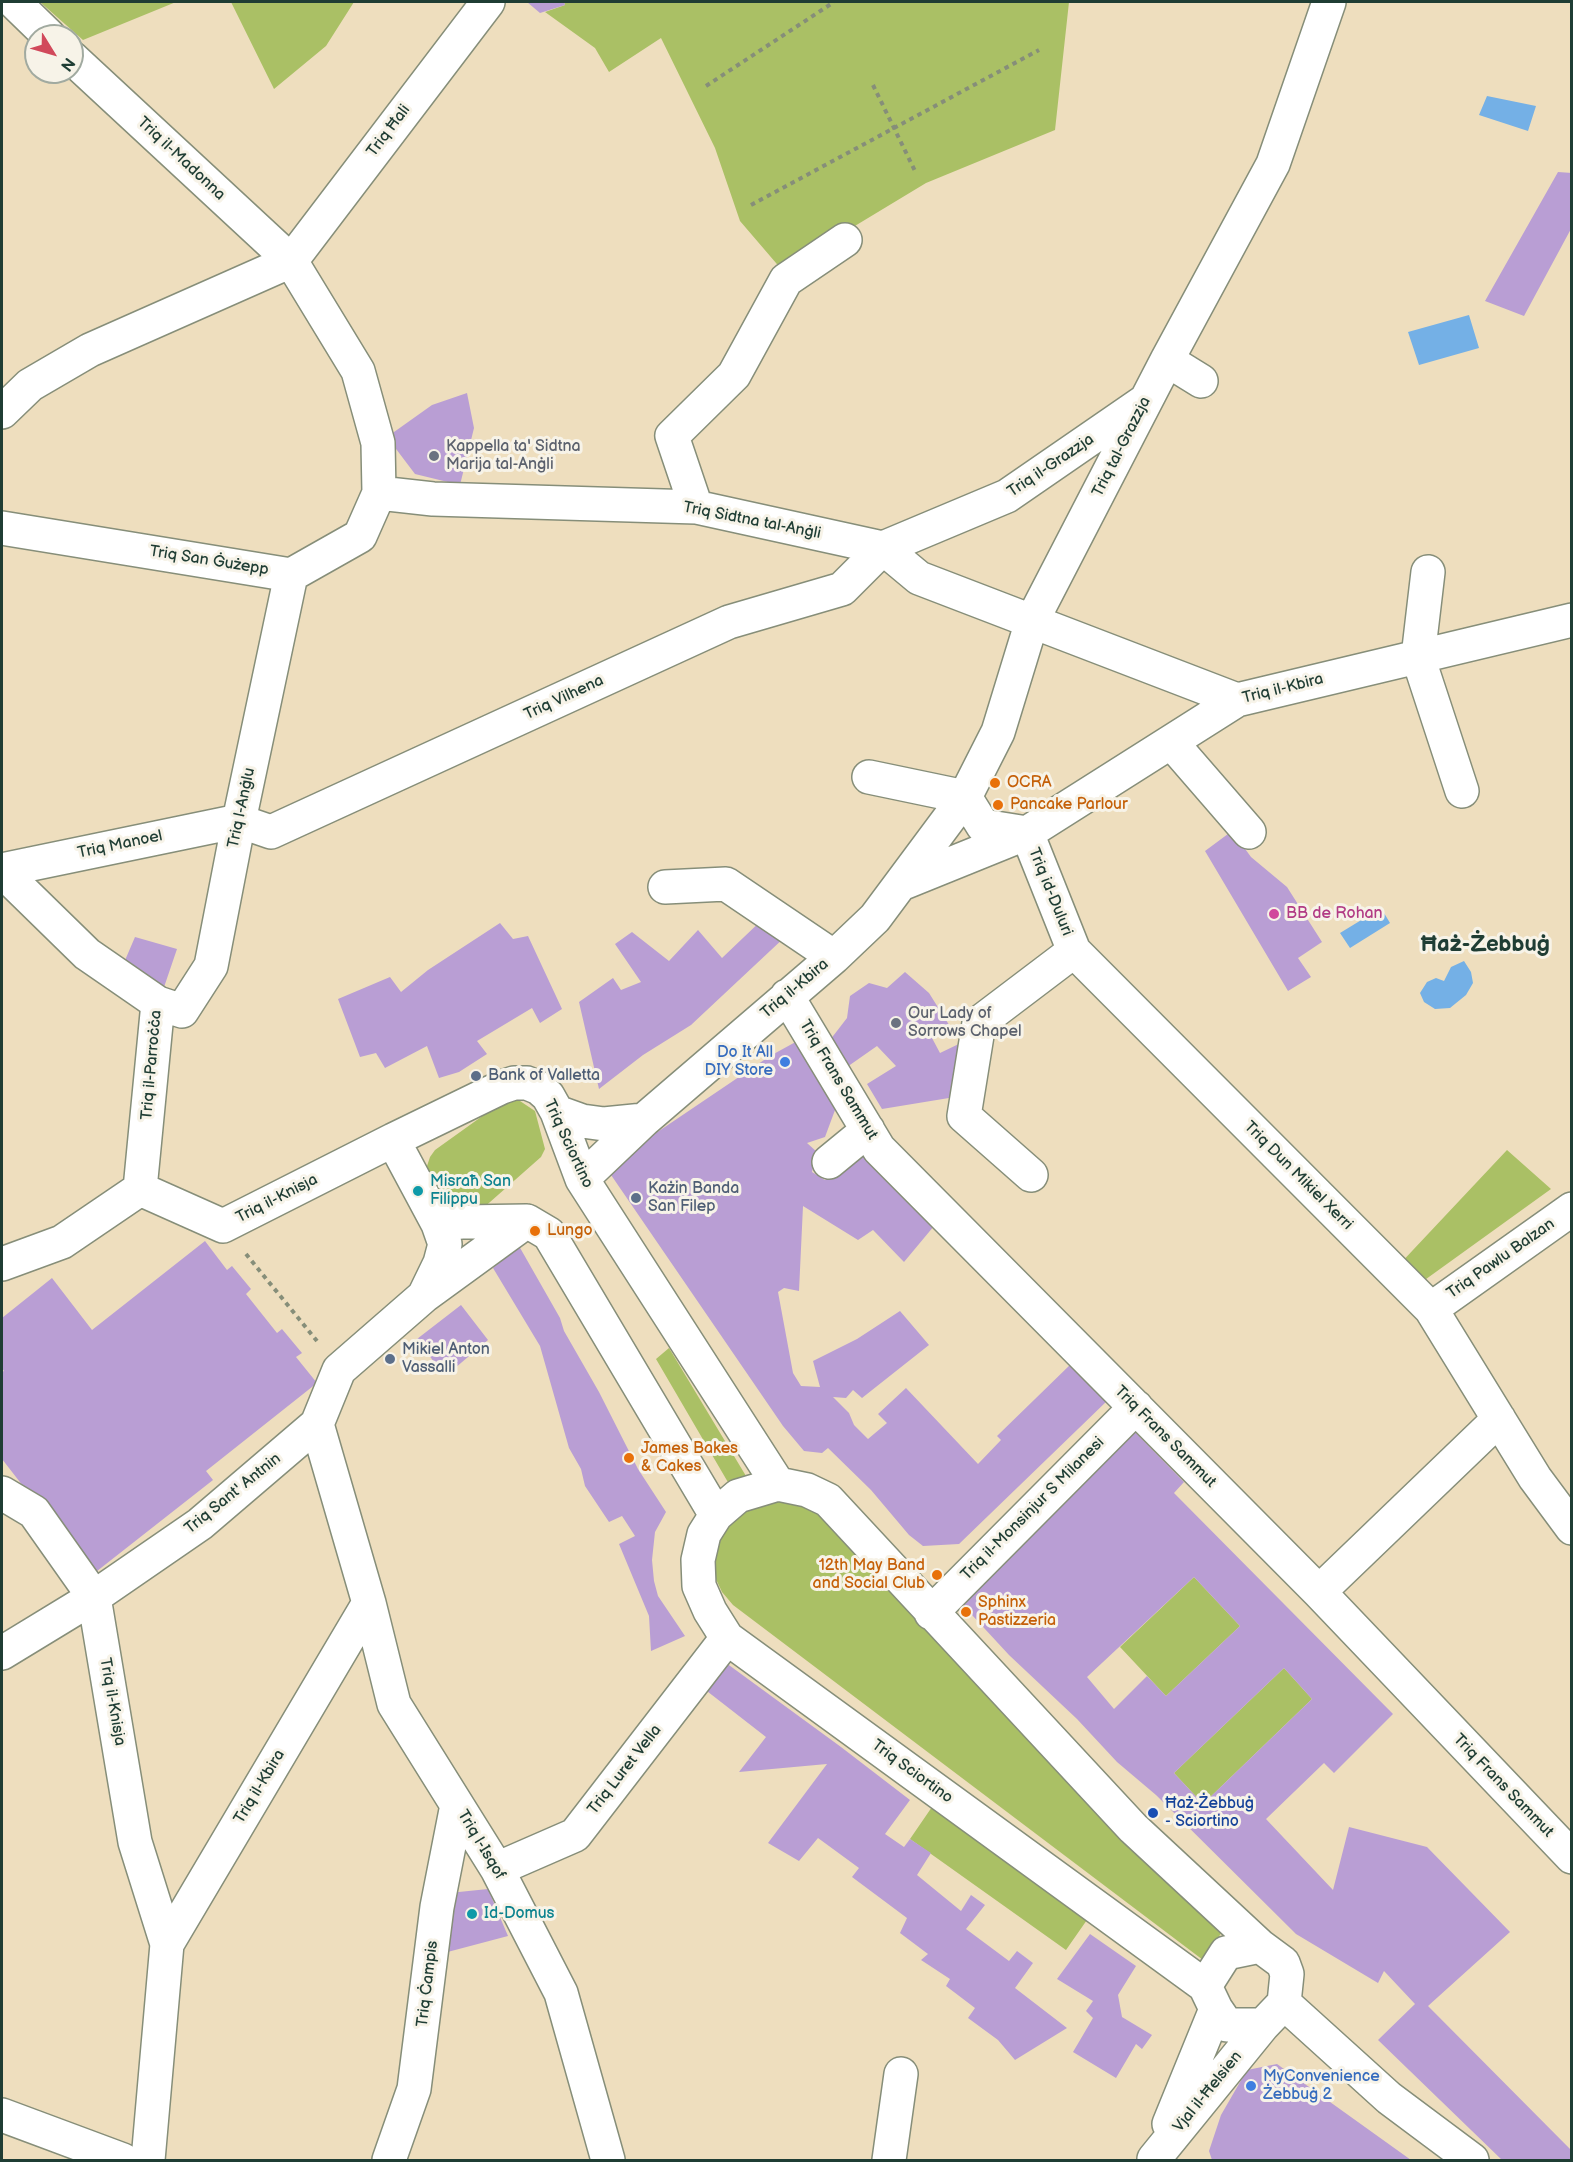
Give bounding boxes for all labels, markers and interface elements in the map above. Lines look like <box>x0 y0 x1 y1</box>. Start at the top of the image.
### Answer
north arrow <box>24 24 84 84</box>
text: N <box>56 53 78 74</box>
street label: Triq Ħali <box>363 101 415 161</box>
street label: Triq il-Madonna <box>133 113 229 205</box>
street label: Triq tal-Grazzja <box>1089 394 1155 500</box>
street label: Triq il-Grazzja <box>1004 430 1098 502</box>
place label: Kappella ta' Sidtna Marija tal-Anġli <box>446 437 581 475</box>
marker: Kappella ta' Sidtna Marija tal-Anġli <box>427 449 441 463</box>
street label: Triq Sidtna tal-Anġli <box>681 498 823 544</box>
street label: Triq San Ġużepp <box>148 542 270 580</box>
street label: Triq il-Kbira <box>1241 670 1325 708</box>
street label: Triq Vilhena <box>521 671 607 725</box>
street label: Triq l-Anġlu <box>224 766 260 850</box>
place label: OCRA <box>1007 773 1052 793</box>
marker: OCRA <box>988 776 1002 790</box>
place label: Pancake Parlour <box>1010 795 1128 815</box>
marker: Pancake Parlour <box>991 798 1005 812</box>
street label: Triq Manoel <box>76 827 164 863</box>
street label: Triq id-Duluri <box>1024 845 1076 939</box>
place label: BB de Rohan <box>1286 904 1383 924</box>
marker: BB de Rohan <box>1267 907 1281 921</box>
district label: Ħaż-Żebbuġ <box>1421 932 1549 958</box>
street label: Triq il-Kbira <box>757 955 833 1023</box>
place label: Our Lady of Sorrows Chapel <box>908 1004 1022 1042</box>
street label: Triq il-Parroċċa <box>138 1009 166 1121</box>
marker: Our Lady of Sorrows Chapel <box>889 1016 903 1030</box>
street label: Triq Frans Sammut <box>795 1017 881 1143</box>
place label: Do It All DIY Store <box>705 1043 773 1081</box>
marker: Do It All DIY Store <box>778 1055 792 1069</box>
place label: Bank of Valletta <box>488 1066 600 1086</box>
marker: Bank of Valletta <box>469 1069 483 1083</box>
street label: Triq Sciortino <box>539 1097 597 1191</box>
street label: Triq Dun Mikiel Xerri <box>1240 1118 1356 1234</box>
street label: Triq il-Knisja <box>233 1170 321 1228</box>
place label: Misraħ San Filippu <box>430 1172 511 1210</box>
place label: Każin Banda San Filep <box>648 1179 739 1217</box>
marker: Misraħ San Filippu <box>411 1184 425 1198</box>
marker: Każin Banda San Filep <box>629 1191 643 1205</box>
street label: Triq Pawlu Balzan <box>1443 1215 1559 1303</box>
place label: Lungo <box>547 1221 592 1241</box>
marker: Lungo <box>528 1224 542 1238</box>
place label: Mikiel Anton Vassalli <box>402 1340 490 1378</box>
marker: Mikiel Anton Vassalli <box>383 1352 397 1366</box>
street label: Triq Frans Sammut <box>1110 1382 1220 1492</box>
street label: Triq il-Monsinjur S Milanesi <box>957 1433 1109 1585</box>
place label: James Bakes & Cakes <box>641 1439 738 1477</box>
street label: Triq Sant' Antnin <box>181 1449 285 1539</box>
marker: James Bakes & Cakes <box>622 1451 636 1465</box>
place label: 12th May Band and Social Club <box>813 1556 925 1594</box>
marker: 12th May Band and Social Club <box>930 1568 944 1582</box>
place label: Sphinx Pastizzeria <box>978 1593 1056 1631</box>
marker: Sphinx Pastizzeria <box>959 1605 973 1619</box>
street label: Triq il-Knisja <box>95 1656 129 1748</box>
street label: Triq Luret Vella <box>584 1721 666 1819</box>
street label: Triq Frans Sammut <box>1449 1730 1557 1842</box>
street label: Triq Sciortino <box>868 1736 956 1808</box>
street label: Triq il-Kbira <box>230 1747 290 1827</box>
place label: Ħaż-Żebbuġ - Sciortino <box>1165 1794 1254 1832</box>
marker: Ħaż-Żebbuġ - Sciortino <box>1146 1806 1160 1820</box>
street label: Triq l-Isqof <box>453 1807 509 1883</box>
place label: Id-Domus <box>484 1904 554 1924</box>
marker: Id-Domus <box>465 1907 479 1921</box>
street label: Triq Ċampis <box>413 1940 443 2028</box>
street label: Vjal il-Ħelsien <box>1170 2048 1246 2136</box>
place label: MyConvenience Żebbuġ 2 <box>1263 2067 1380 2105</box>
marker: MyConvenience Żebbuġ 2 <box>1244 2079 1258 2093</box>

